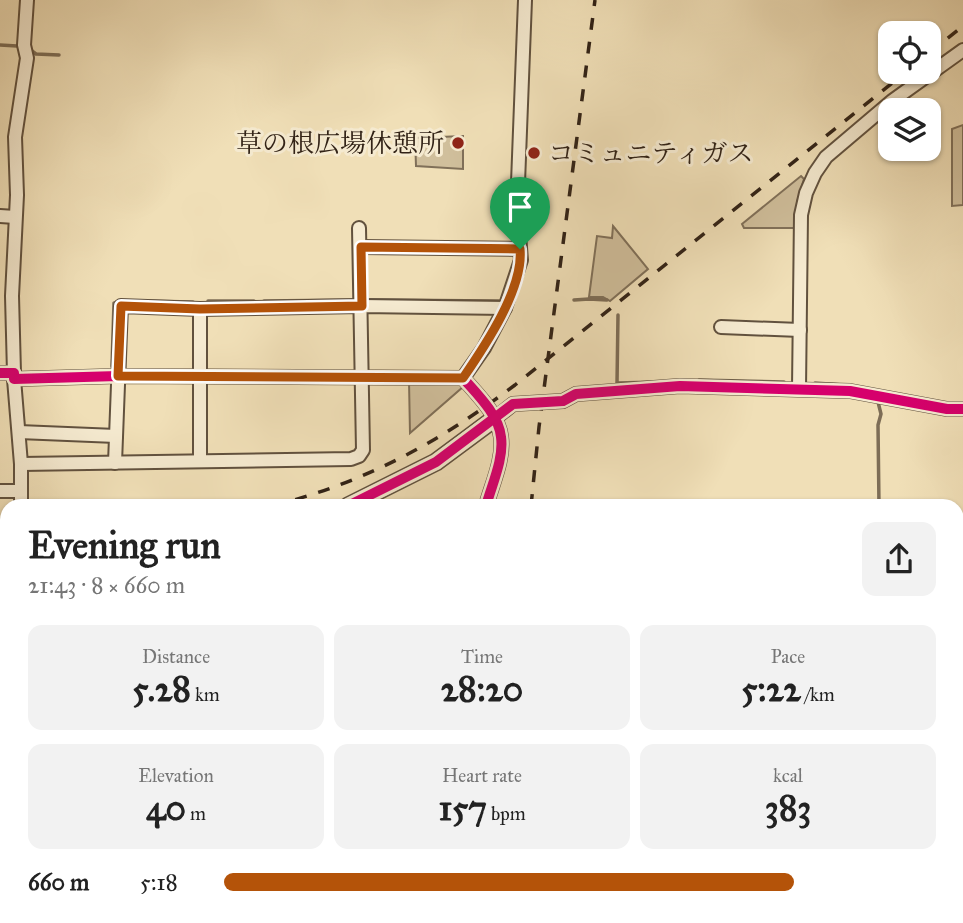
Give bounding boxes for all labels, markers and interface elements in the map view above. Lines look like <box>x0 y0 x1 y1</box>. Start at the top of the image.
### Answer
map controls <box>878 21 941 161</box>
button: locate <box>878 21 941 84</box>
button: layers <box>878 98 941 161</box>
place label: 草の根広場休憩所 <box>236 127 444 159</box>
marker: 草の根広場休憩所 <box>450 135 466 151</box>
place label: コミュニティガス <box>548 137 753 169</box>
marker: コミュニティガス <box>526 145 542 161</box>
pin <box>490 177 550 249</box>
icon: arrive <box>501 188 539 226</box>
text: Evening run <box>28 522 221 568</box>
button: share <box>862 522 936 596</box>
text: 21:43 · 8 × 660 m <box>28 571 185 599</box>
text: Distance <box>142 645 210 668</box>
text: Time <box>461 645 503 668</box>
text: Pace <box>771 645 805 668</box>
text: 5.28 <box>132 668 191 711</box>
text: 28:20 <box>441 668 523 711</box>
text: 5:22 <box>741 668 801 711</box>
text: km <box>191 683 220 706</box>
text: /km <box>801 683 835 706</box>
text: Elevation <box>138 764 214 787</box>
text: Heart rate <box>442 764 522 787</box>
text: kcal <box>773 764 803 787</box>
text: 40 <box>146 787 186 830</box>
text: 157 <box>438 787 487 830</box>
text: 383 <box>765 787 811 830</box>
text: m <box>186 802 206 825</box>
text: bpm <box>487 802 526 825</box>
text: 660 m <box>28 868 89 896</box>
text: 5:18 <box>140 868 178 896</box>

